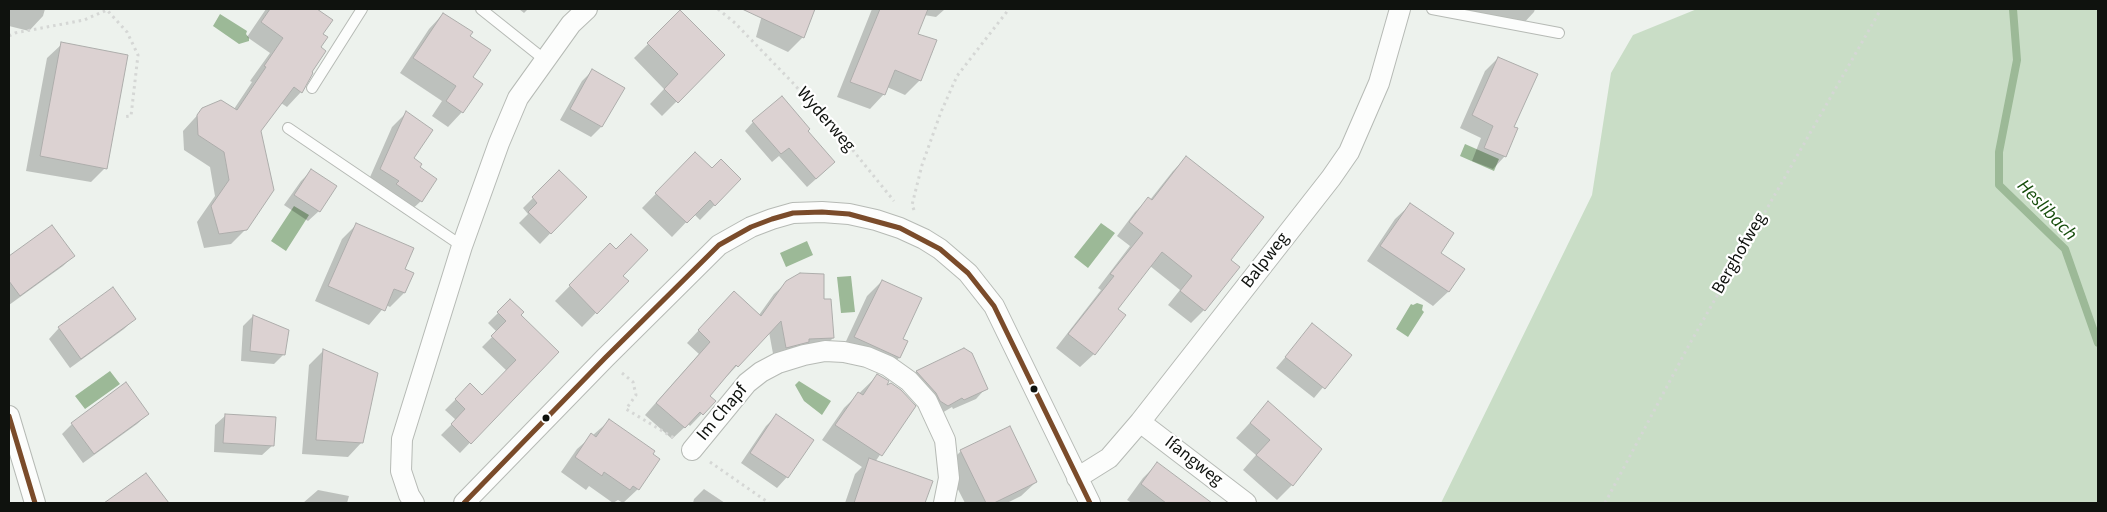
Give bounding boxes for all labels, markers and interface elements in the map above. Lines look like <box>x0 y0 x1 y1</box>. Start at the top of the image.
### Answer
street label: Wyderweg <box>791 83 859 157</box>
water label: Heslibach <box>2011 176 2081 246</box>
street label: Berghofweg <box>1708 210 1772 298</box>
street label: Balpweg <box>1238 229 1294 293</box>
street label: Im Chapf <box>693 380 753 446</box>
unlabelled marker <box>1029 384 1039 394</box>
unlabelled marker <box>541 413 551 423</box>
street label: Ifangweg <box>1159 432 1227 492</box>

